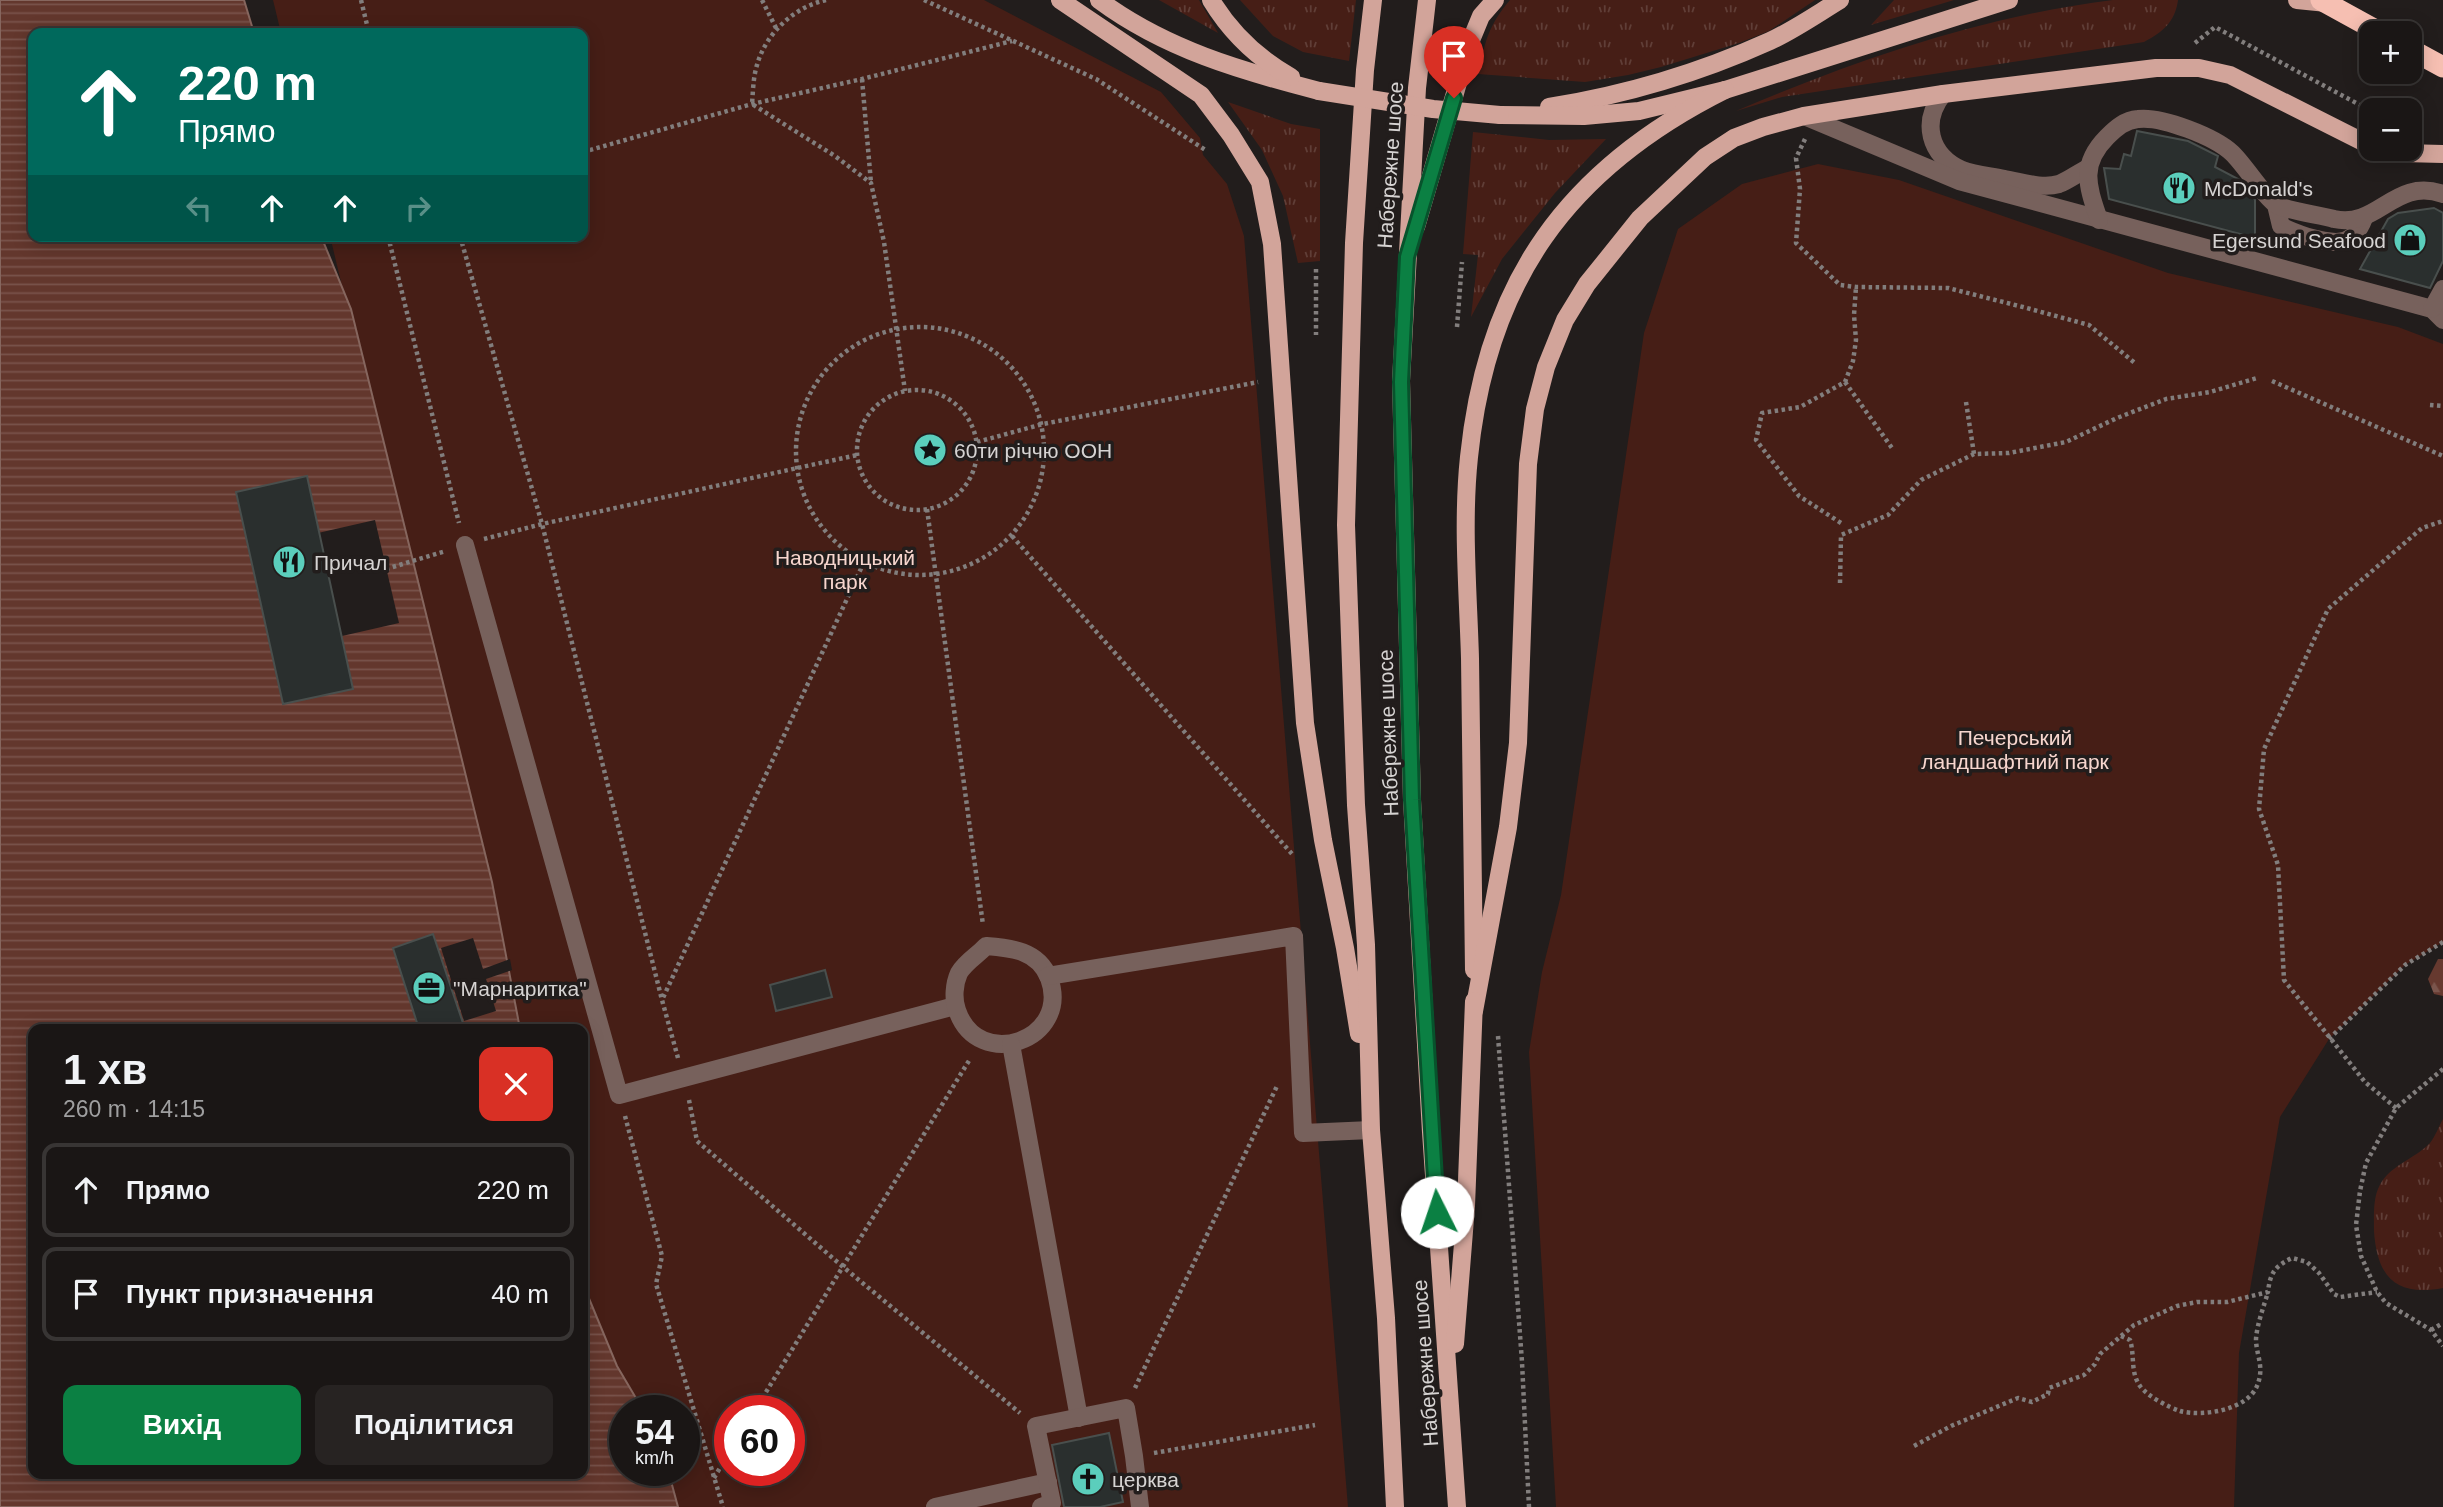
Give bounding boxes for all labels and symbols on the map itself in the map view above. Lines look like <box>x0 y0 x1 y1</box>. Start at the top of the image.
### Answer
pin <box>1424 26 1484 98</box>
street label: Набережне шосе <box>1373 81 1407 249</box>
restaurant icon: McDonald's <box>2160 169 2198 207</box>
place label: McDonald's <box>2204 177 2313 200</box>
shop icon: Egersund Seafood <box>2391 221 2429 259</box>
place label: Egersund Seafood <box>2212 229 2386 252</box>
place icon: 60ти річчю ООН <box>911 431 949 469</box>
place label: 60ти річчю ООН <box>954 439 1112 462</box>
restaurant icon: Причал <box>270 543 308 581</box>
park label: Наводницький парк <box>775 546 915 593</box>
place label: Причал <box>314 551 387 574</box>
street label: Набережне шосе <box>1374 649 1402 817</box>
park label: Печерський ландшафтний парк <box>1921 726 2110 773</box>
office icon: "Марнаритка" <box>410 969 448 1007</box>
place label: "Марнаритка" <box>453 977 587 1000</box>
position arrow <box>1400 1175 1474 1249</box>
street label: Набережне шосе <box>1408 1279 1442 1447</box>
speed limit sign: 60 <box>714 1395 805 1486</box>
church icon: церква <box>1069 1460 1107 1498</box>
place label: церква <box>1112 1468 1179 1491</box>

